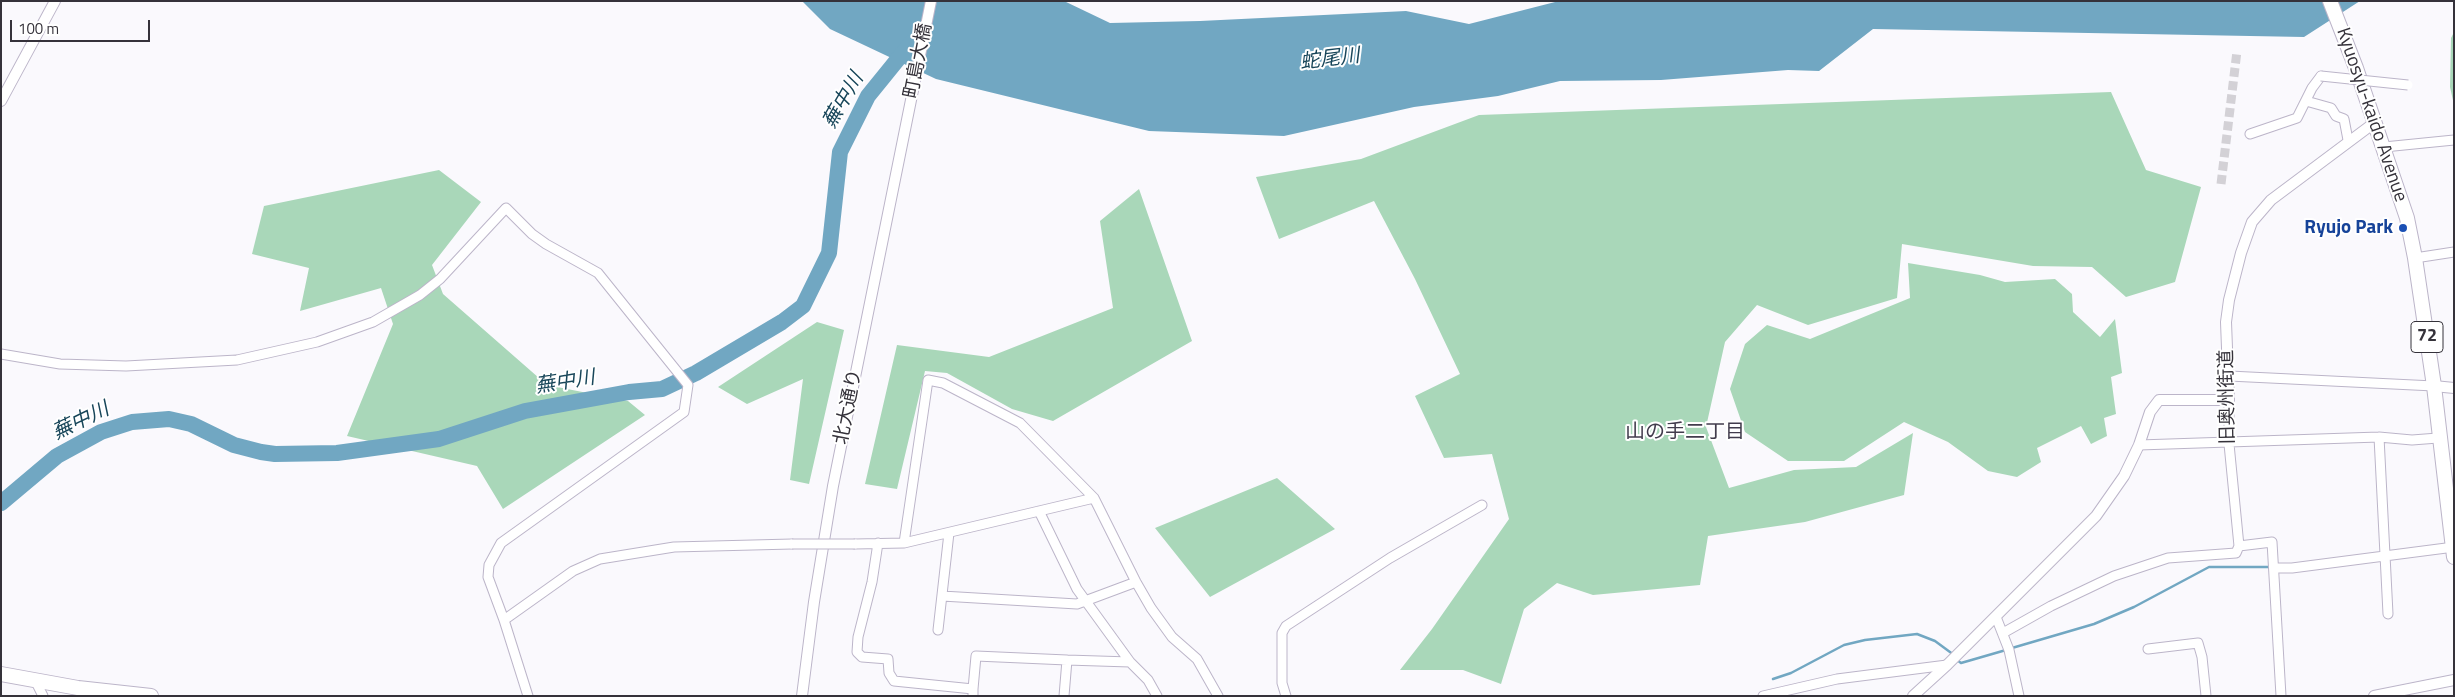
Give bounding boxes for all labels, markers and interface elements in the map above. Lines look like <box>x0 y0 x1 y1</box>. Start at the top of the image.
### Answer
scale bar <box>12 10 152 42</box>
text: 100 m <box>18 17 59 40</box>
street label: 町島大橋 <box>901 22 937 100</box>
street label: Kyuosyu-kaido Avenue <box>2331 25 2411 205</box>
water label: 蛇尾川 <box>1299 44 1361 76</box>
water label: 蕪中川 <box>819 69 869 133</box>
place label: Ryujo Park <box>2304 217 2393 239</box>
marker: Ryujo Park <box>2397 222 2409 234</box>
road number: 72 <box>2411 322 2443 352</box>
street label: 旧奥州街道 <box>2216 349 2240 445</box>
water label: 蕪中川 <box>533 366 597 400</box>
street label: 北大通り <box>831 368 867 446</box>
water label: 蕪中川 <box>49 398 113 446</box>
district label: 山の手二丁目 <box>1625 421 1745 445</box>

